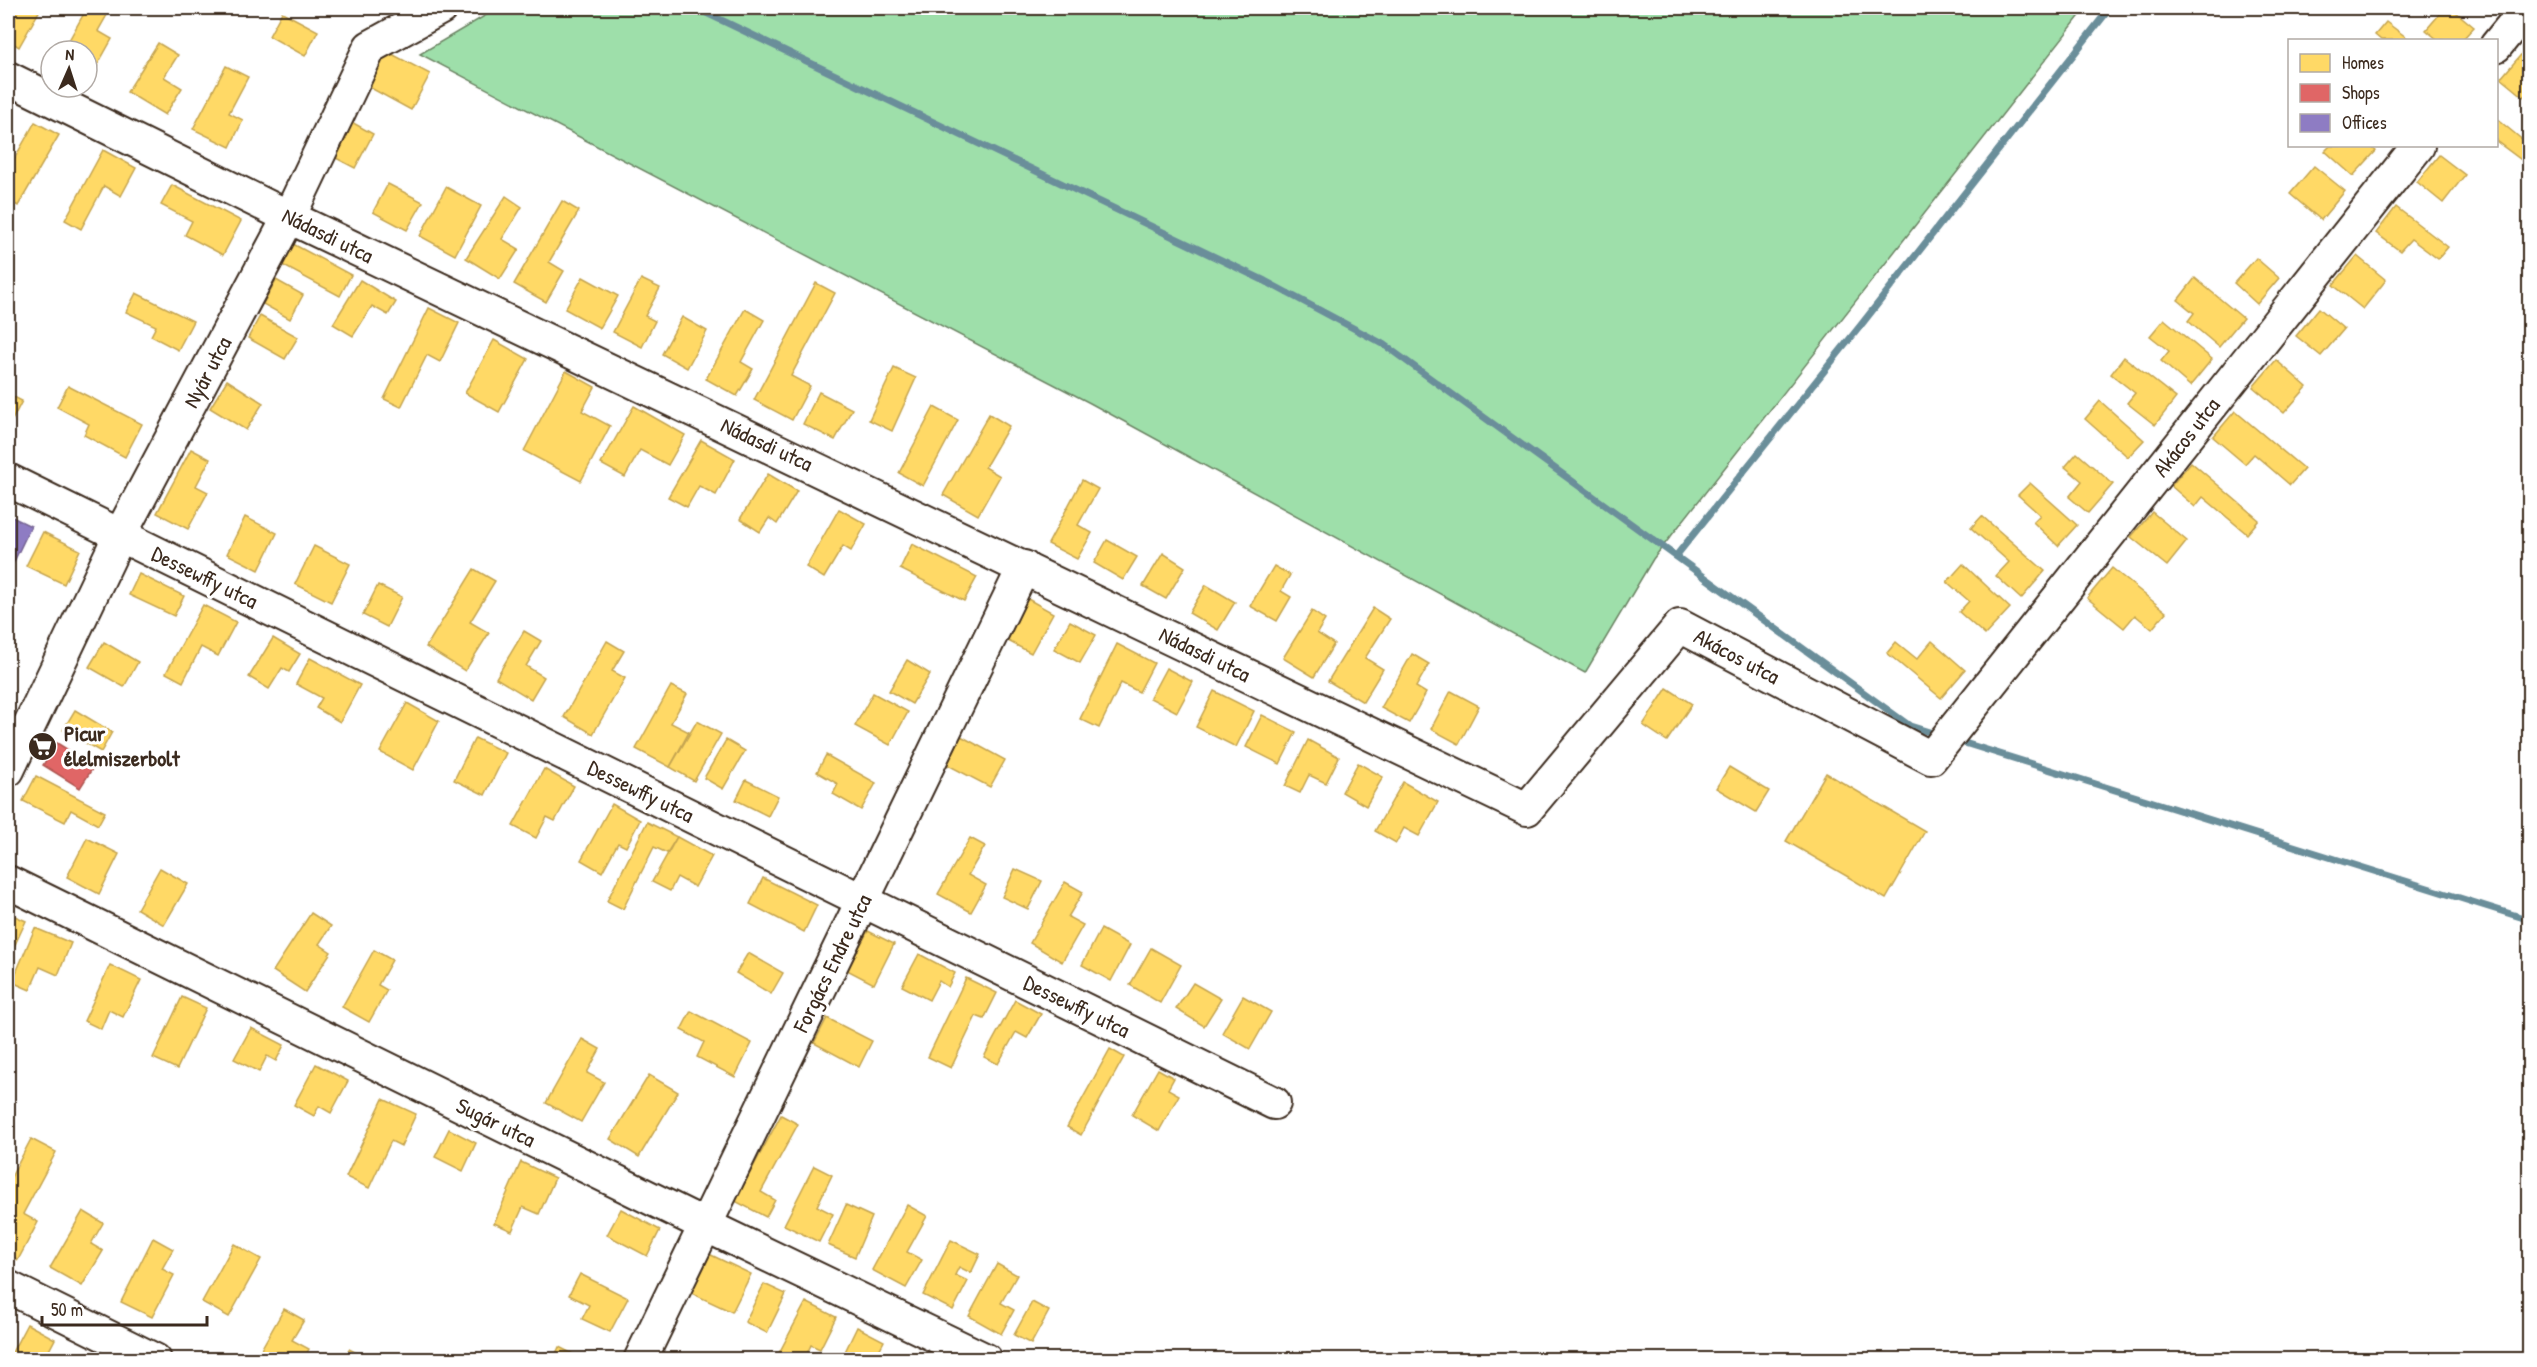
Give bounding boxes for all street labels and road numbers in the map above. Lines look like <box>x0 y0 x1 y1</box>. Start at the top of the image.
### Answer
street label: Nádasdi utca <box>277 200 379 270</box>
street label: Nyár utca <box>176 331 238 413</box>
street label: Akácos utca <box>2146 391 2227 483</box>
street label: Nádasdi utca <box>716 410 818 478</box>
street label: Dessewffy utca <box>147 538 263 616</box>
street label: Nádasdi utca <box>1154 619 1256 689</box>
street label: Akácos utca <box>1689 621 1785 691</box>
street label: Dessewffy utca <box>583 752 699 830</box>
street label: Forgács Endre utca <box>785 889 879 1038</box>
street label: Dessewffy utca <box>1019 967 1135 1045</box>
street label: Sugár utca <box>452 1090 541 1154</box>

